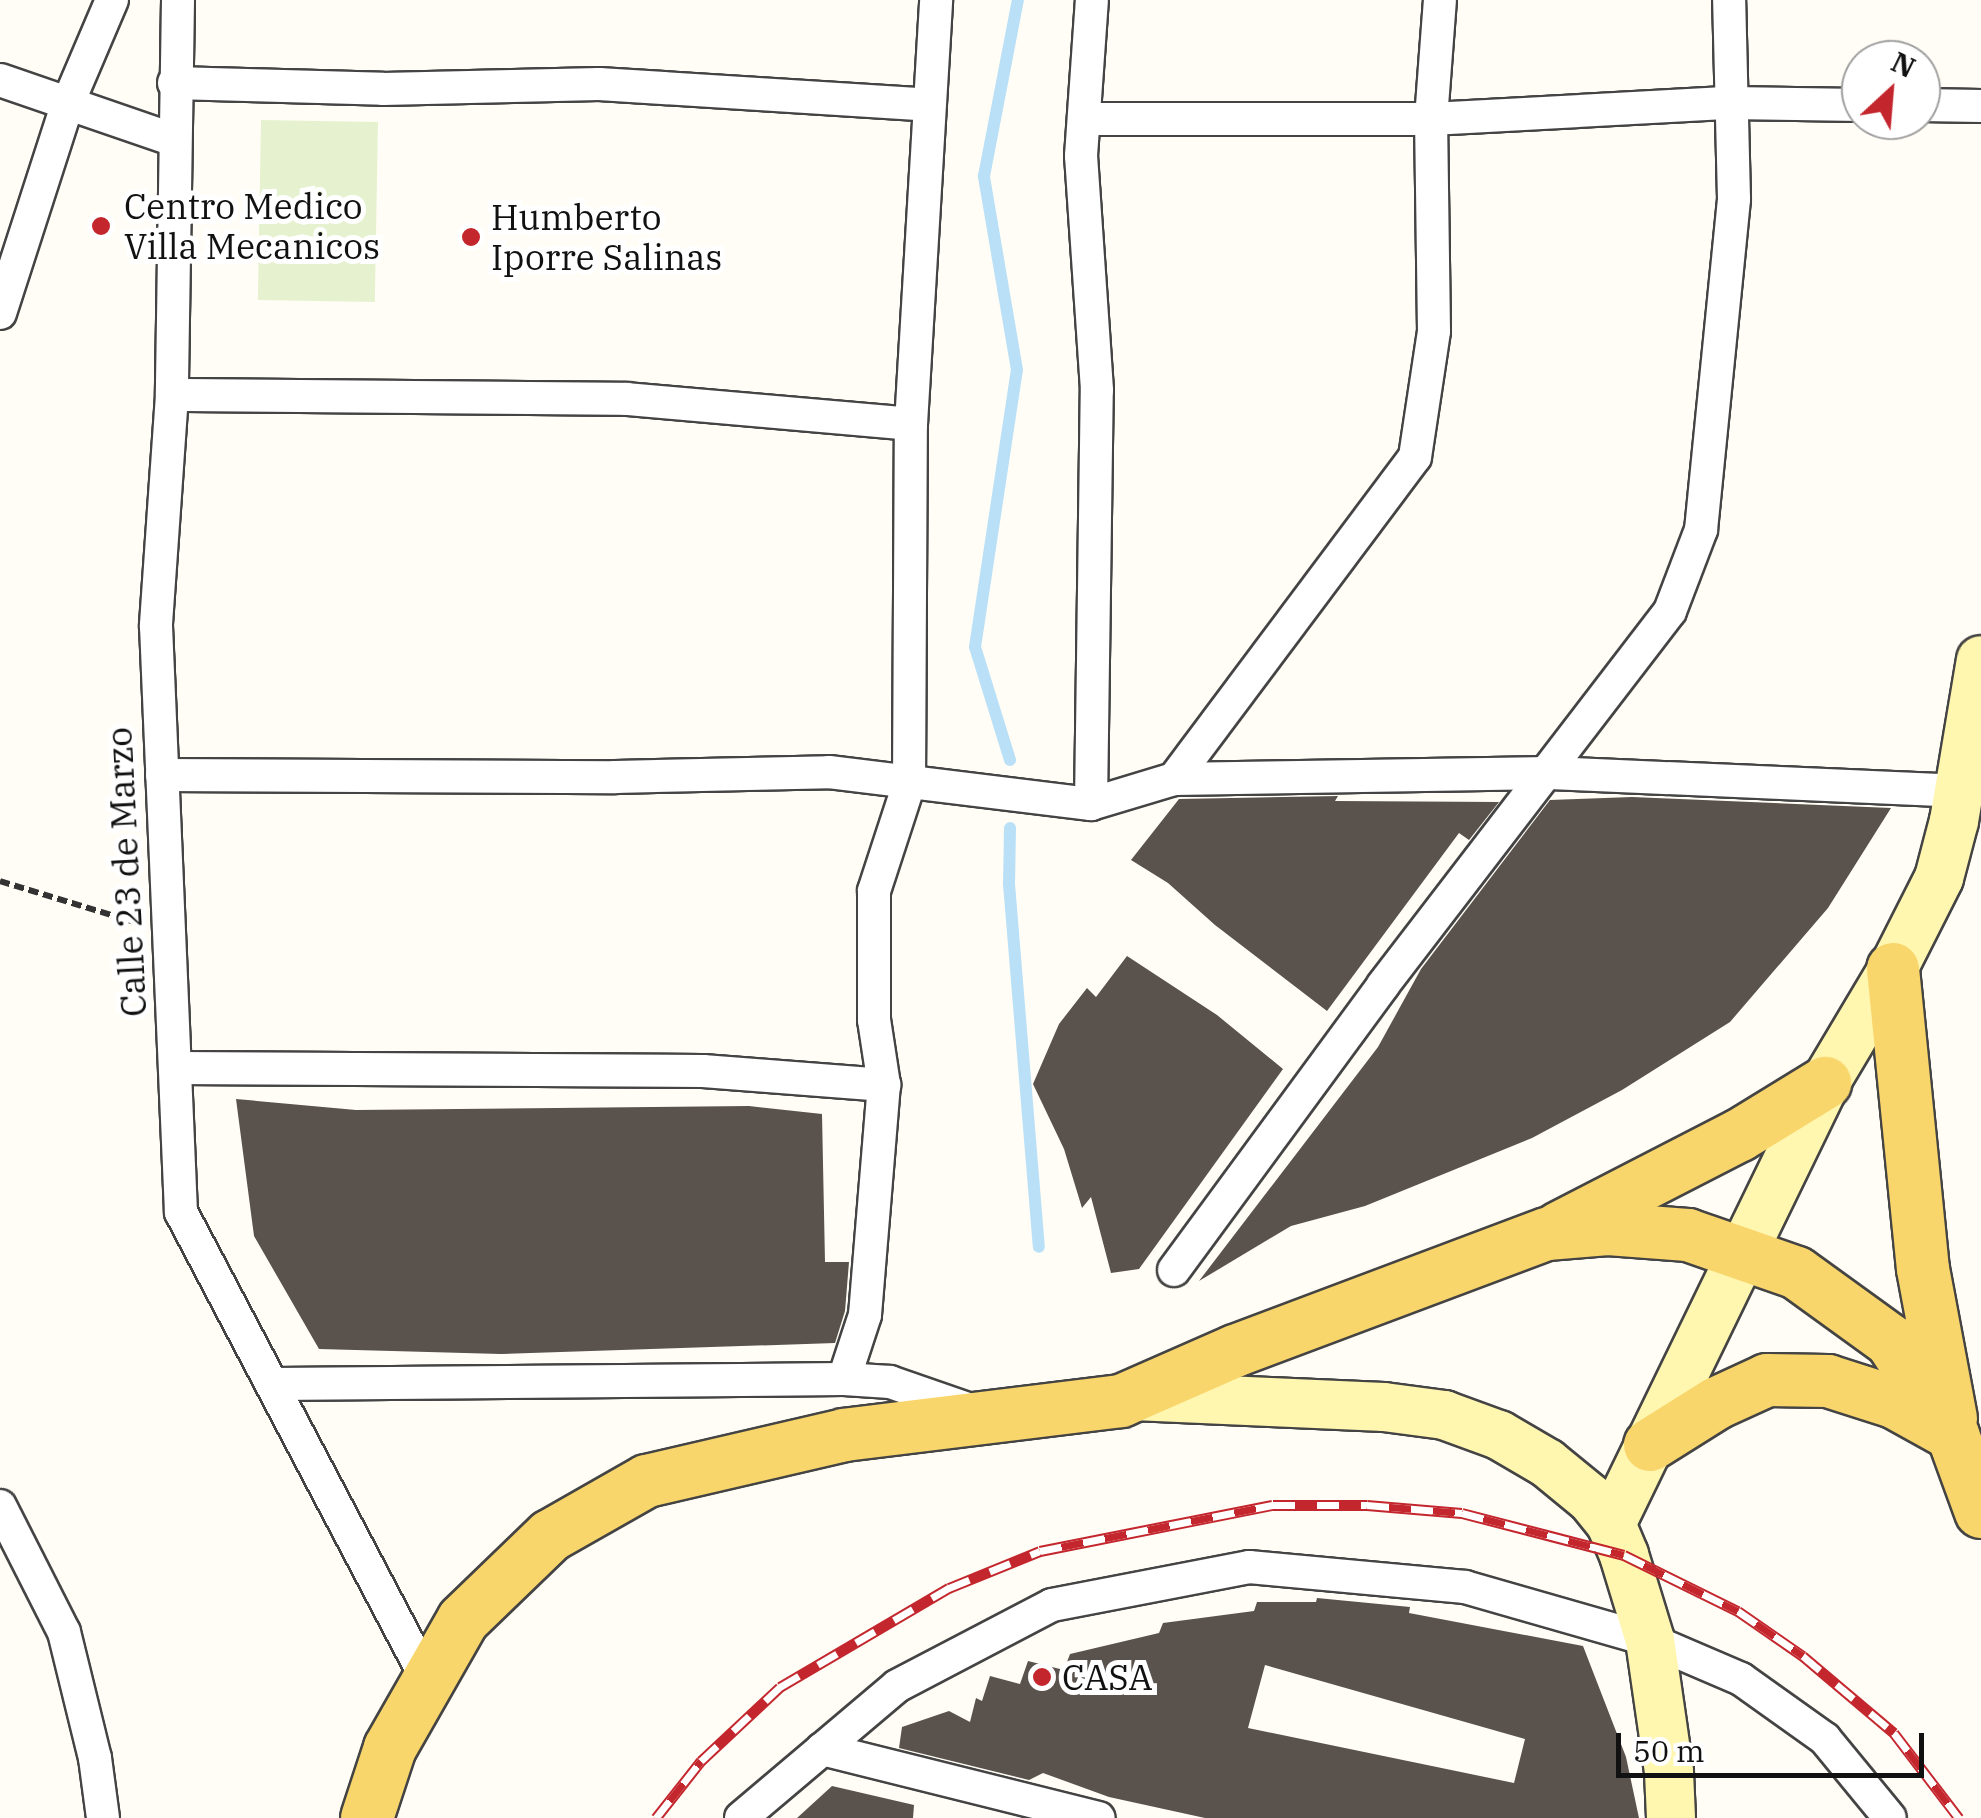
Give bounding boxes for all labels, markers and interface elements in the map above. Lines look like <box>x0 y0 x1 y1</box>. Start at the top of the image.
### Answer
north arrow <box>1841 40 1941 140</box>
text: N <box>1885 43 1922 86</box>
place label: Centro Medico Villa Mecanicos <box>124 185 380 267</box>
place label: Humberto Iporre Salinas <box>491 196 722 278</box>
marker: Centro Medico Villa Mecanicos <box>88 213 114 239</box>
marker: Humberto Iporre Salinas <box>460 226 482 248</box>
street label: Calle 23 de Marzo <box>97 726 155 1018</box>
place label: CASA <box>1062 1656 1152 1698</box>
marker: CASA <box>1031 1666 1053 1688</box>
scale bar <box>1621 1713 1928 1775</box>
text: 50 m <box>1633 1731 1705 1770</box>

